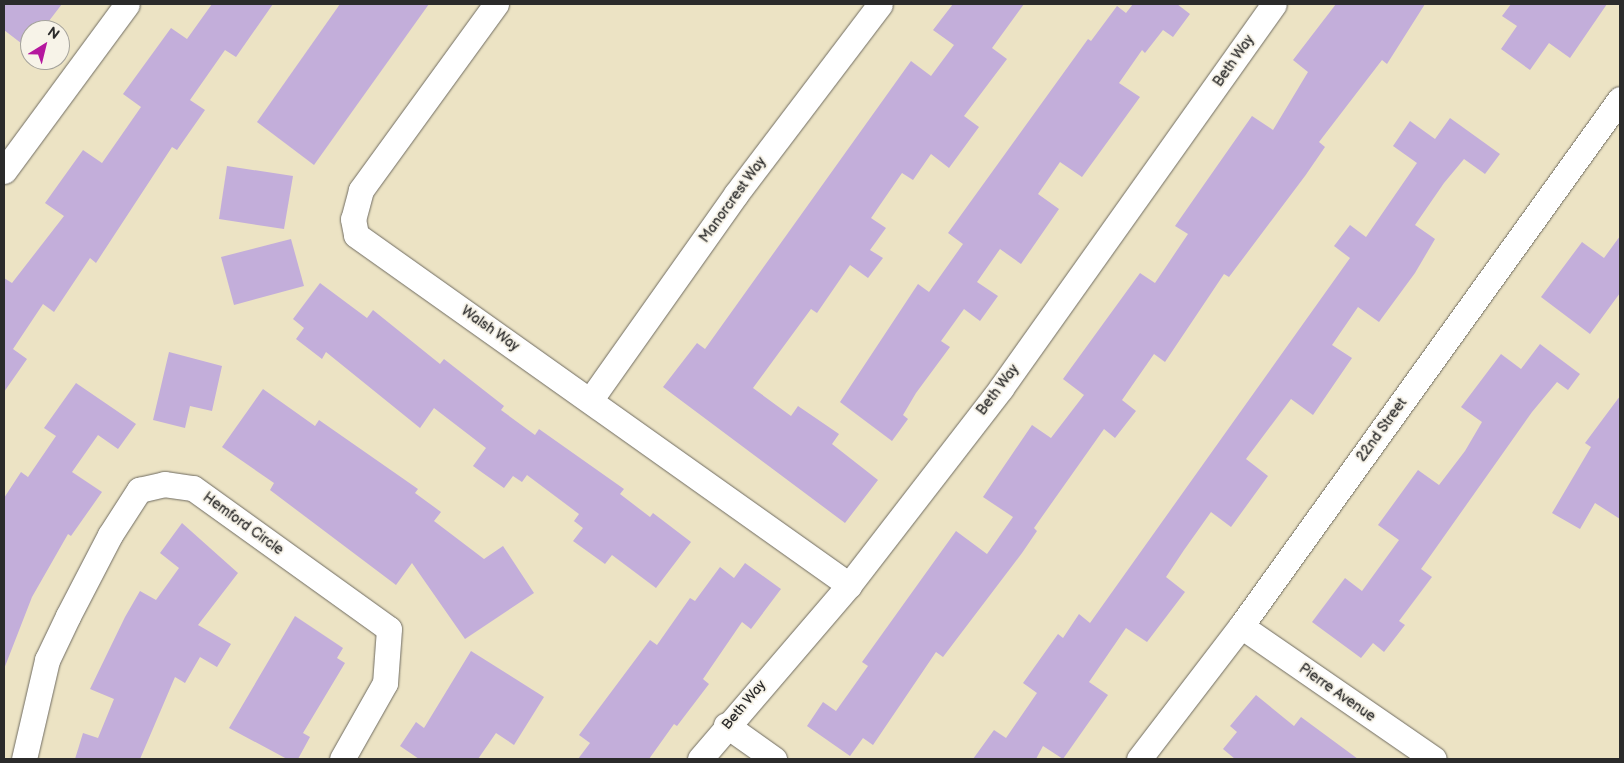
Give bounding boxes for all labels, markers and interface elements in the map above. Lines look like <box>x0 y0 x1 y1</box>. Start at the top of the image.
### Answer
north arrow <box>20 20 70 70</box>
text: N <box>44 23 63 43</box>
street label: Beth Way <box>1210 32 1258 90</box>
street label: Manorcrest Way <box>696 154 770 246</box>
street label: Walsh Way <box>457 303 523 355</box>
street label: Beth Way <box>973 361 1023 419</box>
street label: 22nd Street <box>1353 395 1411 465</box>
street label: Hemford Circle <box>199 489 287 559</box>
street label: Pierre Avenue <box>1296 661 1378 725</box>
street label: Beth Way <box>718 677 770 733</box>

